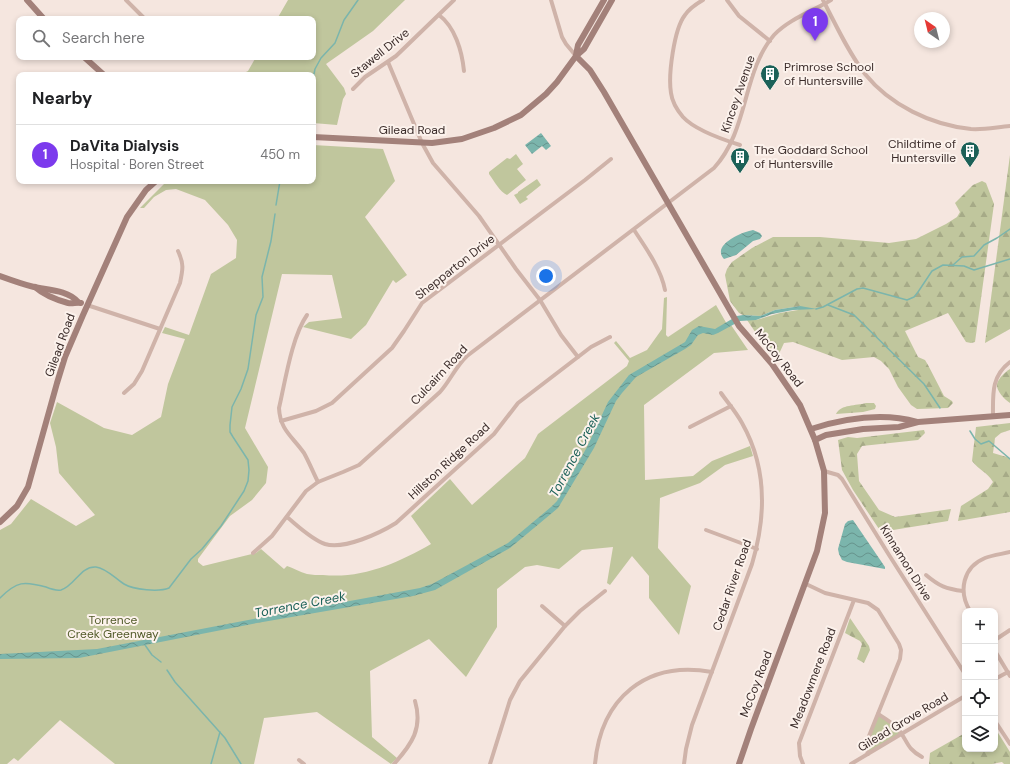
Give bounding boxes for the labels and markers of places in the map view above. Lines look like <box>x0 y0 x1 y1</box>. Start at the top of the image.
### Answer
pin: 1 <box>802 8 828 41</box>
place label: Primrose School of Huntersville <box>784 59 874 89</box>
building icon: Primrose School of Huntersville <box>759 63 781 91</box>
place label: Childtime of Huntersville <box>888 136 956 166</box>
building icon: Childtime of Huntersville <box>959 140 981 168</box>
place label: The Goddard School of Huntersville <box>754 142 868 172</box>
building icon: The Goddard School of Huntersville <box>729 146 751 174</box>

